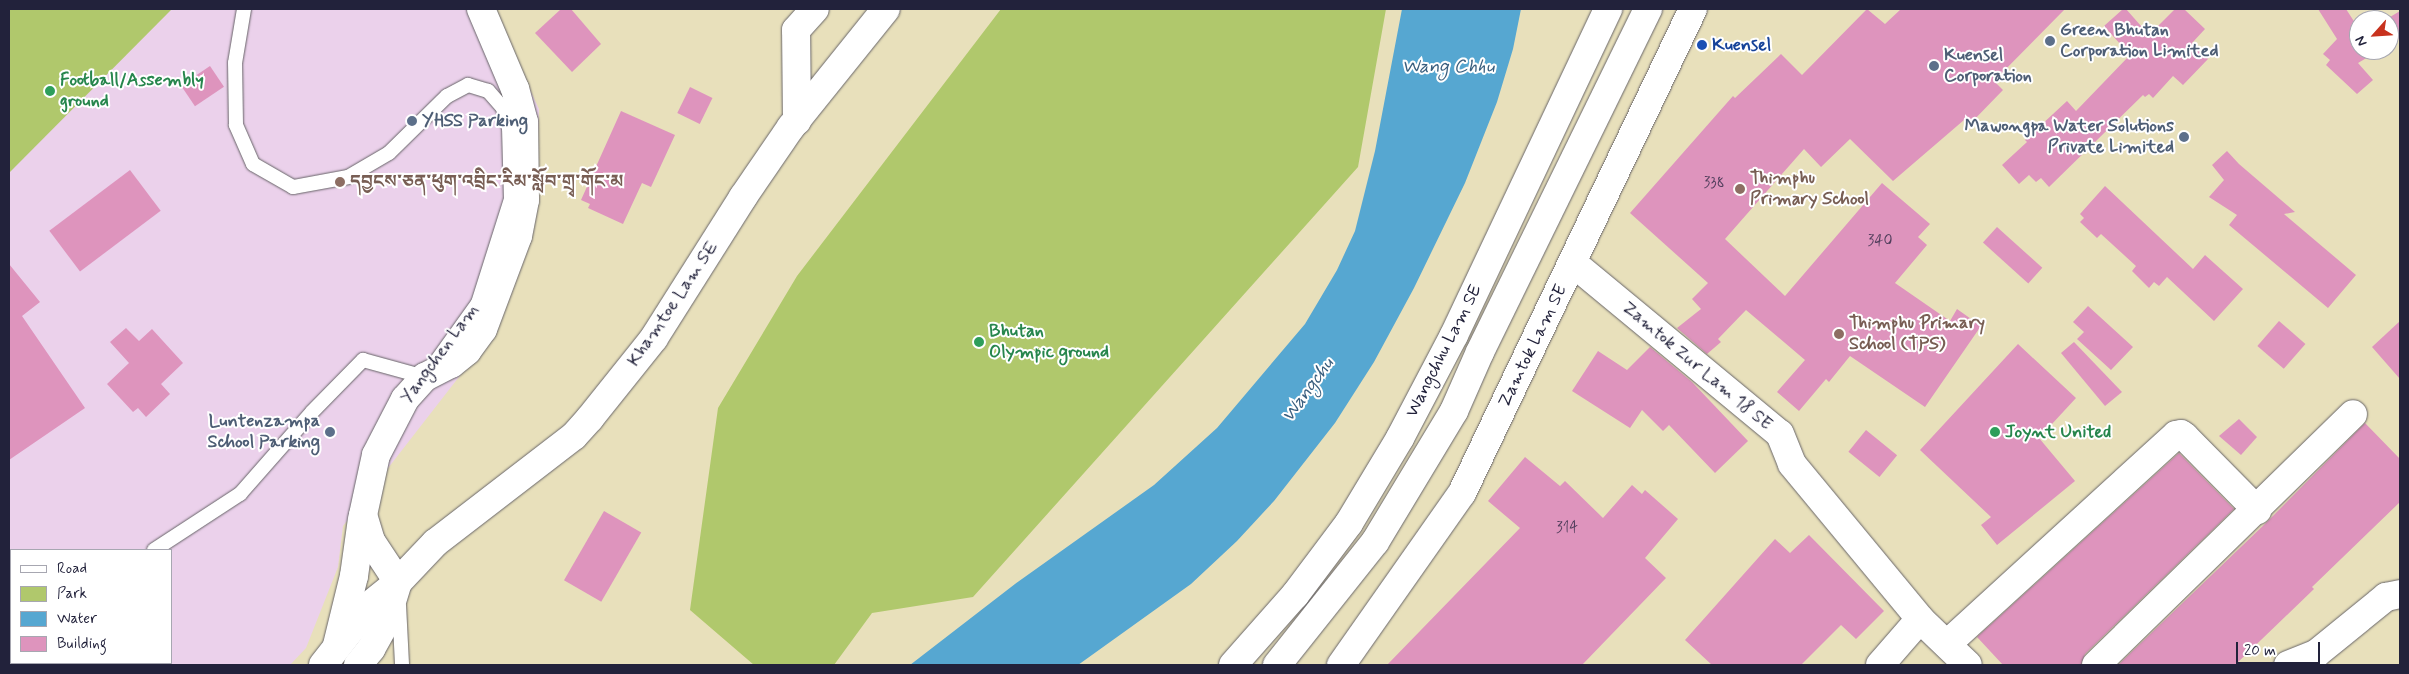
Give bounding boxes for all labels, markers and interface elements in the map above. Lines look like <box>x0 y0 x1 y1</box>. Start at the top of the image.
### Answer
north arrow <box>2349 10 2399 60</box>
place label: Green Bhutan Corporation Limited <box>2060 20 2214 62</box>
text: N <box>2351 33 2372 49</box>
place label: Kuensel <box>1712 34 1771 56</box>
marker: Green Bhutan Corporation Limited <box>2044 35 2056 47</box>
marker: Kuensel <box>1696 39 1708 51</box>
place label: Kuensel Corporation <box>1944 45 2032 88</box>
water label: Wang Chhu <box>1402 56 1494 78</box>
marker: Kuensel Corporation <box>1928 60 1940 72</box>
place label: Football/Assembly ground <box>60 70 204 112</box>
marker: Football/Assembly ground <box>44 85 56 97</box>
place label: YHSS Parking <box>422 110 525 132</box>
marker: YHSS Parking <box>406 115 418 127</box>
place label: Mawongpa Water Solutions Private Limited <box>1968 116 2174 158</box>
marker: Mawongpa Water Solutions Private Limited <box>2178 131 2190 143</box>
place label: Thimphu Primary School <box>1750 168 1869 210</box>
place label: དབྱངས་ཅན་ཕུག་འབྲིང་རིམ་སློབ་གྲྭ་གོང་མ <box>350 171 623 193</box>
house number: 338 <box>1703 175 1725 193</box>
marker: དབྱངས་ཅན་ཕུག་འབྲིང་རིམ་སློབ་གྲྭ་གོང་མ <box>334 176 346 188</box>
marker: Thimphu Primary School <box>1734 183 1746 195</box>
house number: 340 <box>1868 233 1892 251</box>
street label: Khamtoe Lam SE <box>624 238 722 370</box>
street label: Wangchhu Lam SE <box>1401 281 1487 421</box>
street label: Zamtok Lam SE <box>1494 282 1572 410</box>
street label: Zamtok Zur Lam 18 SE <box>1618 297 1776 435</box>
street label: Yangchen Lam <box>397 300 483 408</box>
place label: Thimphu Primary School (TPS) <box>1849 313 1986 356</box>
place label: Bhutan Olympic ground <box>989 321 1108 364</box>
marker: Thimphu Primary School (TPS) <box>1833 328 1845 340</box>
marker: Bhutan Olympic ground <box>973 336 985 348</box>
water label: Wangchu <box>1277 353 1339 427</box>
place label: Luntenzampa School Parking <box>209 411 320 454</box>
place label: Joynt United <box>2005 421 2110 443</box>
marker: Luntenzampa School Parking <box>324 426 336 438</box>
marker: Joynt United <box>1989 426 2001 438</box>
house number: 314 <box>1556 520 1578 538</box>
legend <box>10 549 172 664</box>
text: Road <box>57 559 87 579</box>
text: Park <box>57 584 87 604</box>
text: Water <box>57 609 97 629</box>
scale bar <box>2239 632 2323 664</box>
text: Building <box>57 634 107 654</box>
text: 20 m <box>2244 641 2276 661</box>

